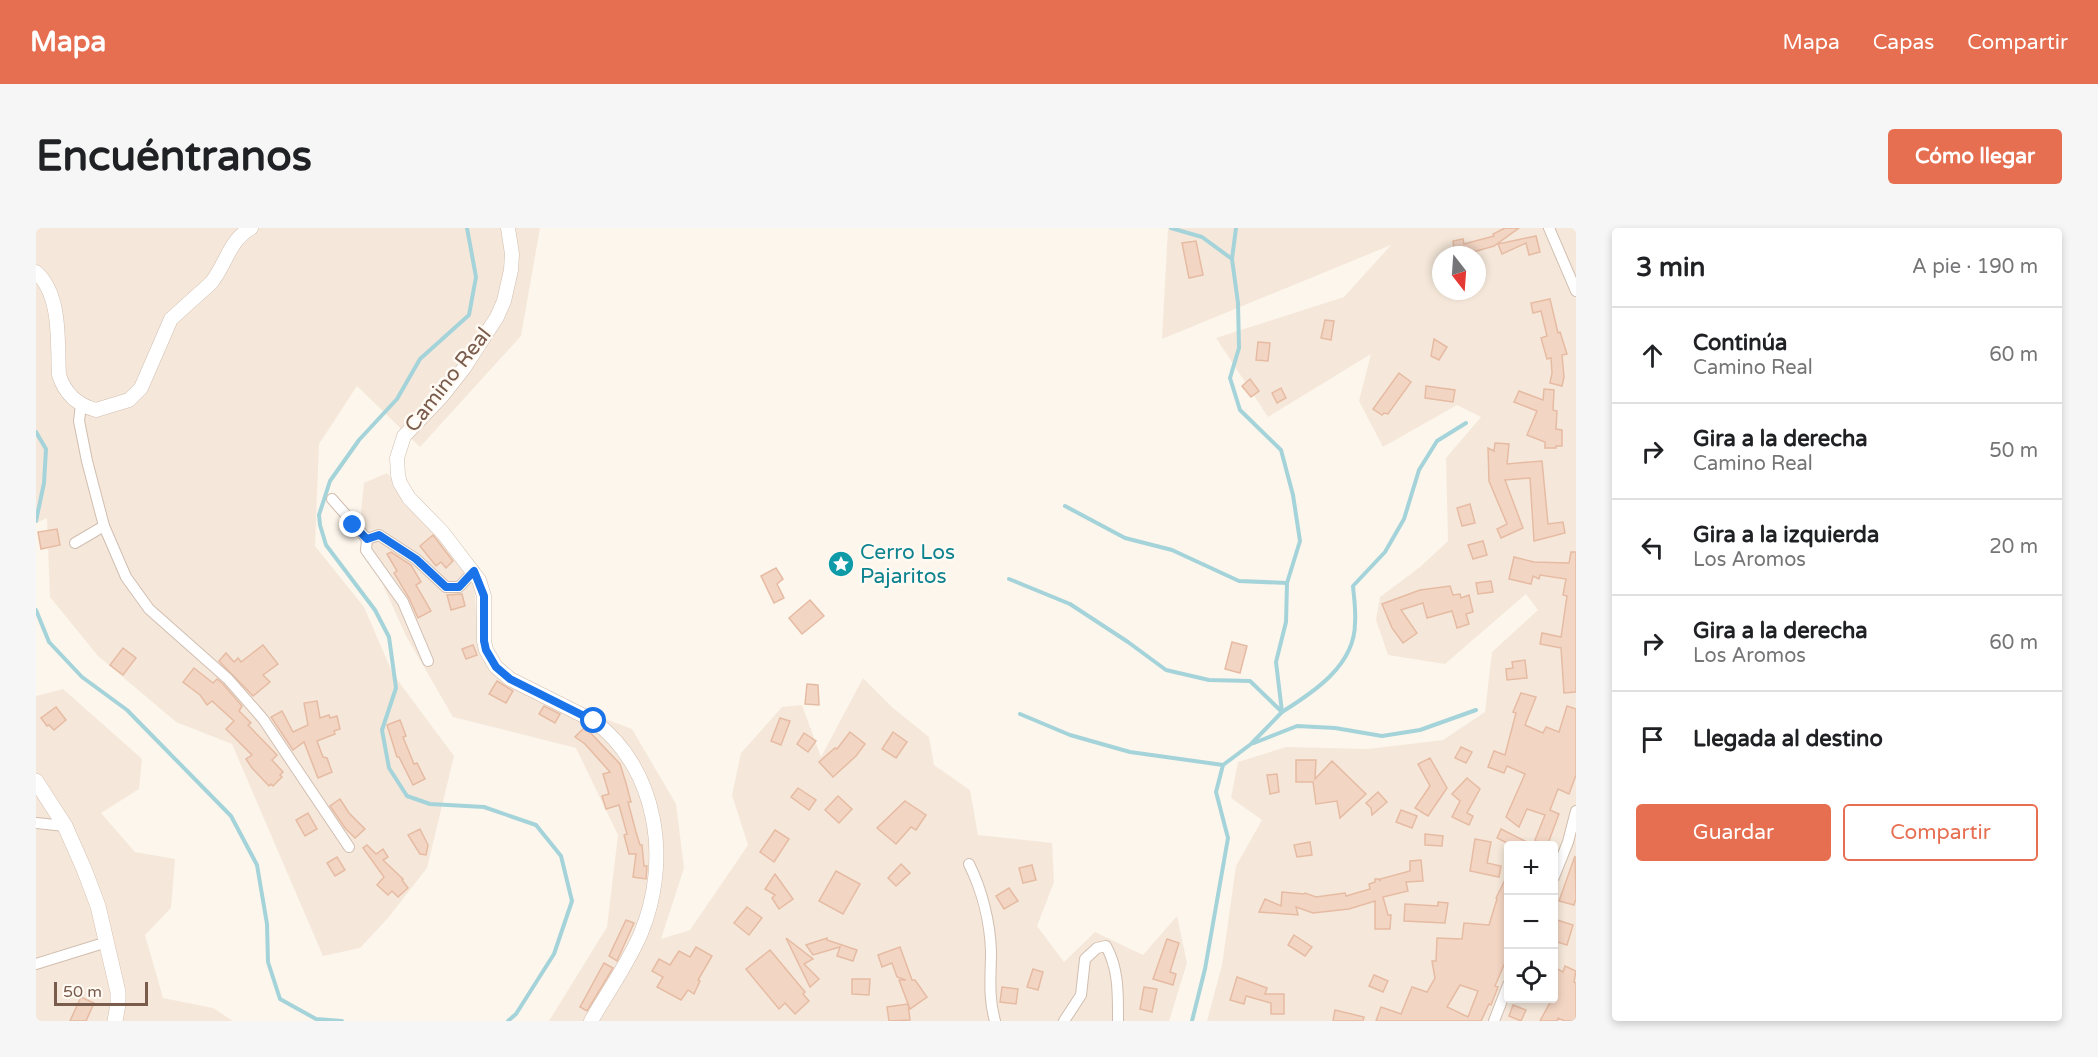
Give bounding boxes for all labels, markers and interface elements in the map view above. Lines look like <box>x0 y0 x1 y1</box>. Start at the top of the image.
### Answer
text: Mapa <box>30 25 106 59</box>
text: Mapa <box>1783 30 1840 55</box>
text: Capas <box>1873 30 1934 55</box>
text: Compartir <box>1967 30 2068 55</box>
button: Cómo llegar <box>1888 129 2062 184</box>
text: Encuéntranos <box>36 131 312 182</box>
north arrow <box>1432 246 1486 300</box>
text: 3 min <box>1636 252 1705 283</box>
text: A pie · 190 m <box>1912 255 2038 279</box>
street label: Camino Real <box>399 323 497 437</box>
text: Continúa <box>1693 330 1787 356</box>
icon: ahead <box>1636 339 1669 372</box>
text: 60 m <box>1989 343 2038 367</box>
text: Camino Real <box>1693 356 1813 380</box>
text: Gira a la derecha <box>1693 426 1868 452</box>
icon: right <box>1636 435 1669 468</box>
text: 50 m <box>1989 439 2038 463</box>
text: Camino Real <box>1693 452 1813 476</box>
route end <box>339 511 365 537</box>
text: Gira a la izquierda <box>1693 522 1879 548</box>
icon: left <box>1636 531 1669 564</box>
text: 20 m <box>1989 535 2038 559</box>
place label: Cerro Los Pajaritos <box>860 540 955 589</box>
text: Los Aromos <box>1693 548 1806 572</box>
place icon: Cerro Los Pajaritos <box>826 549 856 579</box>
text: Gira a la derecha <box>1693 618 1868 644</box>
icon: right <box>1636 627 1669 660</box>
text: 60 m <box>1989 631 2038 655</box>
text: Los Aromos <box>1693 644 1806 668</box>
route start <box>580 707 606 733</box>
icon: arrive <box>1636 723 1669 756</box>
text: Llegada al destino <box>1693 726 1883 752</box>
button: Guardar <box>1636 804 1831 861</box>
button: Compartir <box>1843 804 2038 861</box>
map controls <box>1504 841 1558 1003</box>
button: + <box>1504 841 1558 895</box>
button: − <box>1504 895 1558 949</box>
button: locate <box>1504 949 1558 1003</box>
scale bar <box>54 979 148 1006</box>
text: 50 m <box>63 982 102 1002</box>

